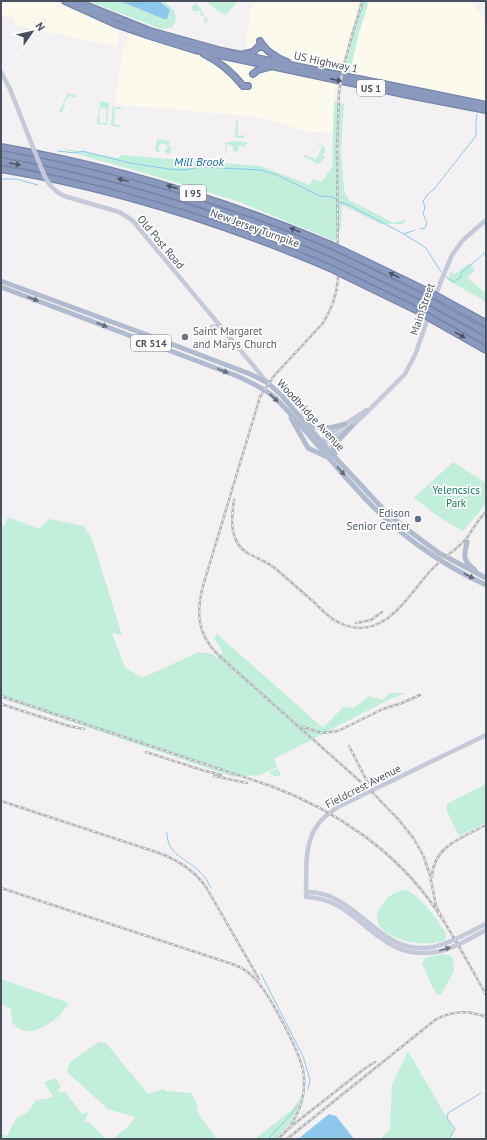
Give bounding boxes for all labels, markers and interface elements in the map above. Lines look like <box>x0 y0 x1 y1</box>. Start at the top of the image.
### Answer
north arrow <box>12 12 52 52</box>
text: N <box>32 19 48 33</box>
street label: US Highway 1 <box>293 48 359 76</box>
one-way arrow <box>330 78 342 84</box>
road number: US 1 <box>357 80 385 96</box>
water label: Mill Brook <box>174 154 224 169</box>
one-way arrow <box>9 161 21 167</box>
one-way arrow <box>116 177 129 183</box>
one-way arrow <box>166 184 178 190</box>
road number: I 95 <box>180 185 206 201</box>
street label: New Jersey Turnpike <box>209 205 302 251</box>
street label: Old Post Road <box>134 212 188 272</box>
one-way arrow <box>288 226 300 232</box>
one-way arrow <box>389 271 400 278</box>
street label: Main Street <box>407 281 438 337</box>
one-way arrow <box>28 297 40 303</box>
one-way arrow <box>96 322 108 328</box>
place label: Saint Margaret and Marys Church <box>193 324 277 351</box>
marker: Saint Margaret and Marys Church <box>180 332 190 342</box>
one-way arrow <box>454 332 466 339</box>
road number: CR 514 <box>131 335 171 351</box>
one-way arrow <box>218 369 230 375</box>
street label: Woodbridge Avenue <box>274 376 348 454</box>
one-way arrow <box>269 393 279 403</box>
one-way arrow <box>336 466 345 477</box>
park label: Yelencsics Park <box>432 483 480 510</box>
place label: Edison Senior Center <box>347 506 410 533</box>
marker: Edison Senior Center <box>413 514 423 524</box>
one-way arrow <box>463 573 474 579</box>
street label: Fieldcrest Avenue <box>323 761 403 811</box>
one-way arrow <box>439 946 451 952</box>

